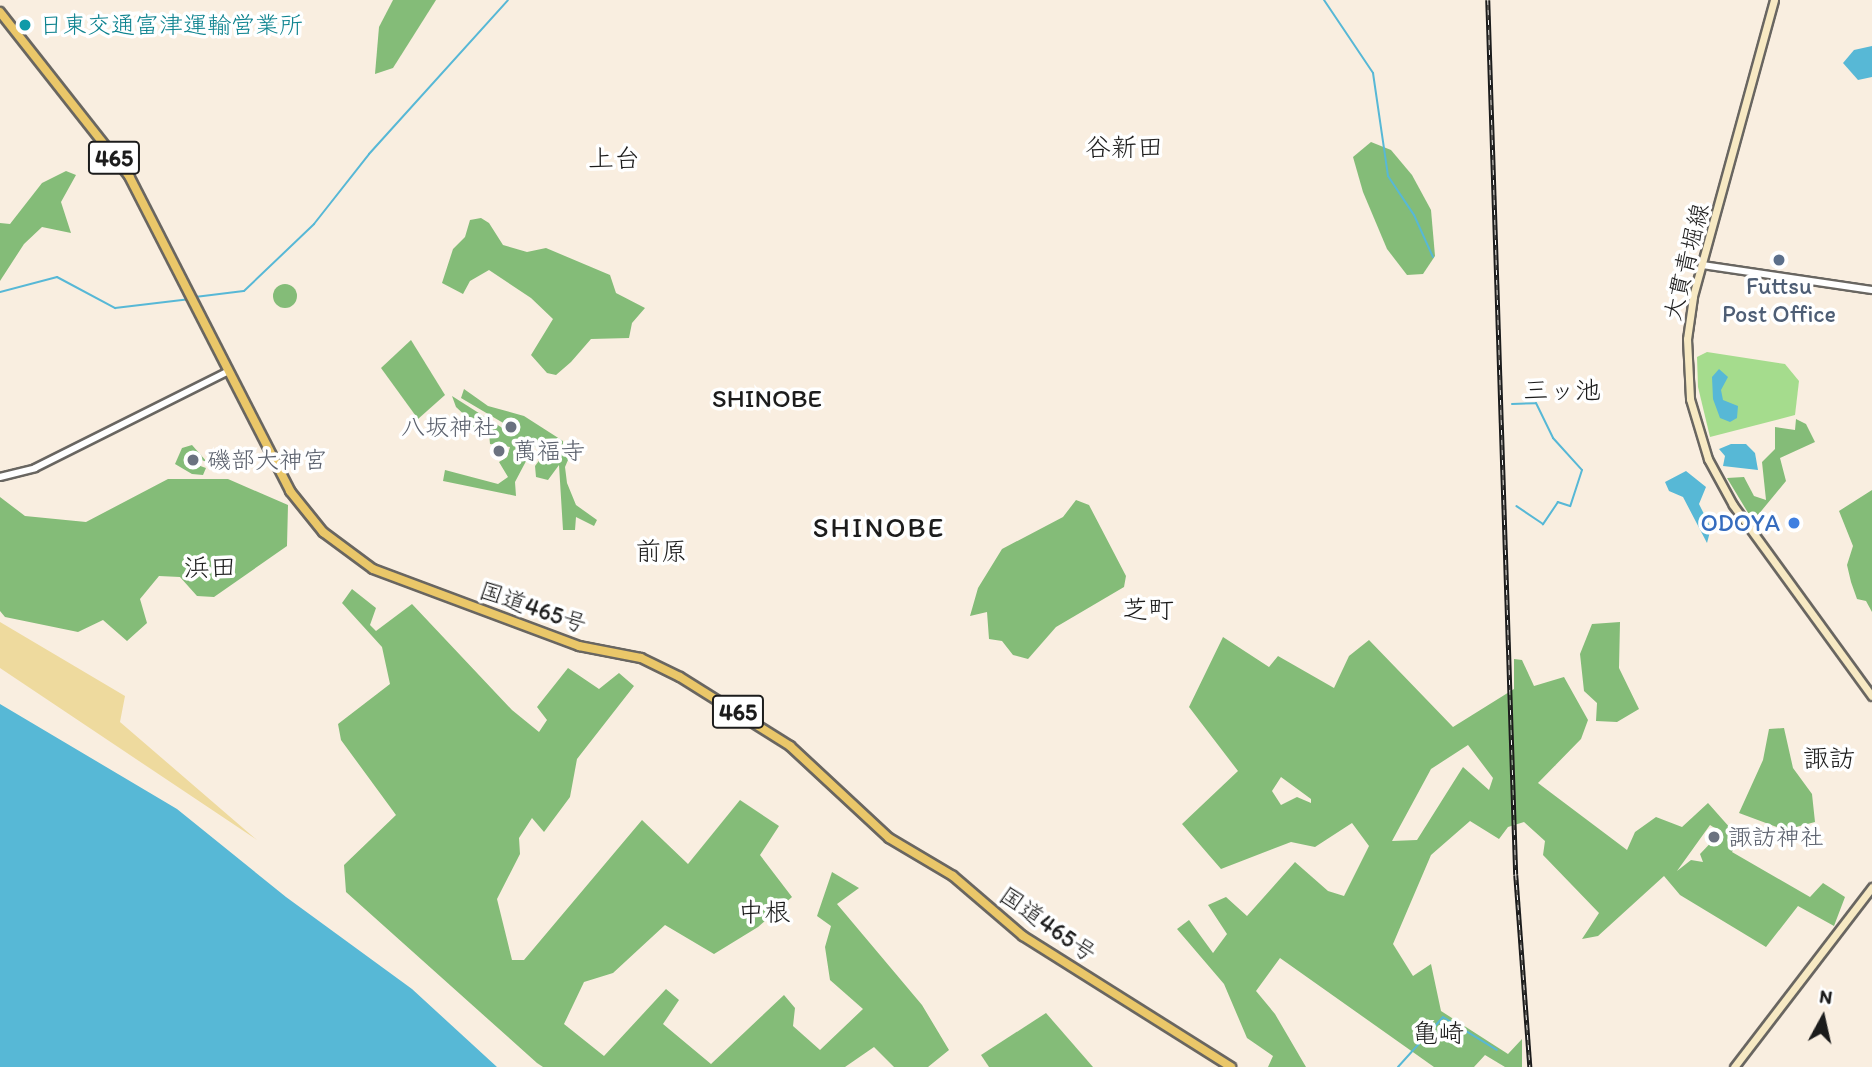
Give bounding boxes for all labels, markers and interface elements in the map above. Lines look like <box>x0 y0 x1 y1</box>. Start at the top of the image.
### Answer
place label: 日東交通富津運輸営業所 <box>39 11 303 39</box>
marker: 日東交通富津運輸営業所 <box>17 17 33 33</box>
district label: 谷新田 <box>1085 132 1163 164</box>
road number: 465 <box>88 139 140 178</box>
district label: 上台 <box>588 143 640 175</box>
street label: 大貫青堀線 <box>1658 200 1714 324</box>
marker: Futtsu Post Office <box>1771 252 1787 268</box>
place label: Futtsu Post Office <box>1722 272 1836 328</box>
district label: 三ッ池 <box>1523 375 1601 407</box>
district label: SHINOBE <box>706 383 828 415</box>
place label: 八坂神社 <box>401 413 497 441</box>
marker: 八坂神社 <box>503 419 519 435</box>
place label: 萬福寺 <box>513 437 585 465</box>
marker: 萬福寺 <box>491 443 507 459</box>
place label: 磯部大神宮 <box>207 446 327 474</box>
marker: 磯部大神宮 <box>185 452 201 468</box>
place label: ODOYA <box>1701 509 1780 537</box>
district label: SHINOBE <box>814 510 944 544</box>
marker: ODOYA <box>1786 515 1802 531</box>
district label: 前原 <box>635 536 687 568</box>
district label: 浜田 <box>184 552 236 584</box>
street label: 国道465号 <box>475 575 591 639</box>
district label: 芝町 <box>1122 594 1174 626</box>
road number: 465 <box>712 692 764 732</box>
district label: 諏訪 <box>1803 743 1855 775</box>
place label: 諏訪神社 <box>1728 823 1824 851</box>
marker: 諏訪神社 <box>1706 829 1722 845</box>
street label: 国道465号 <box>994 880 1102 968</box>
district label: 中根 <box>738 897 790 929</box>
north arrow <box>1788 983 1858 1053</box>
text: N <box>1818 984 1834 1009</box>
district label: 亀崎 <box>1412 1018 1464 1050</box>

